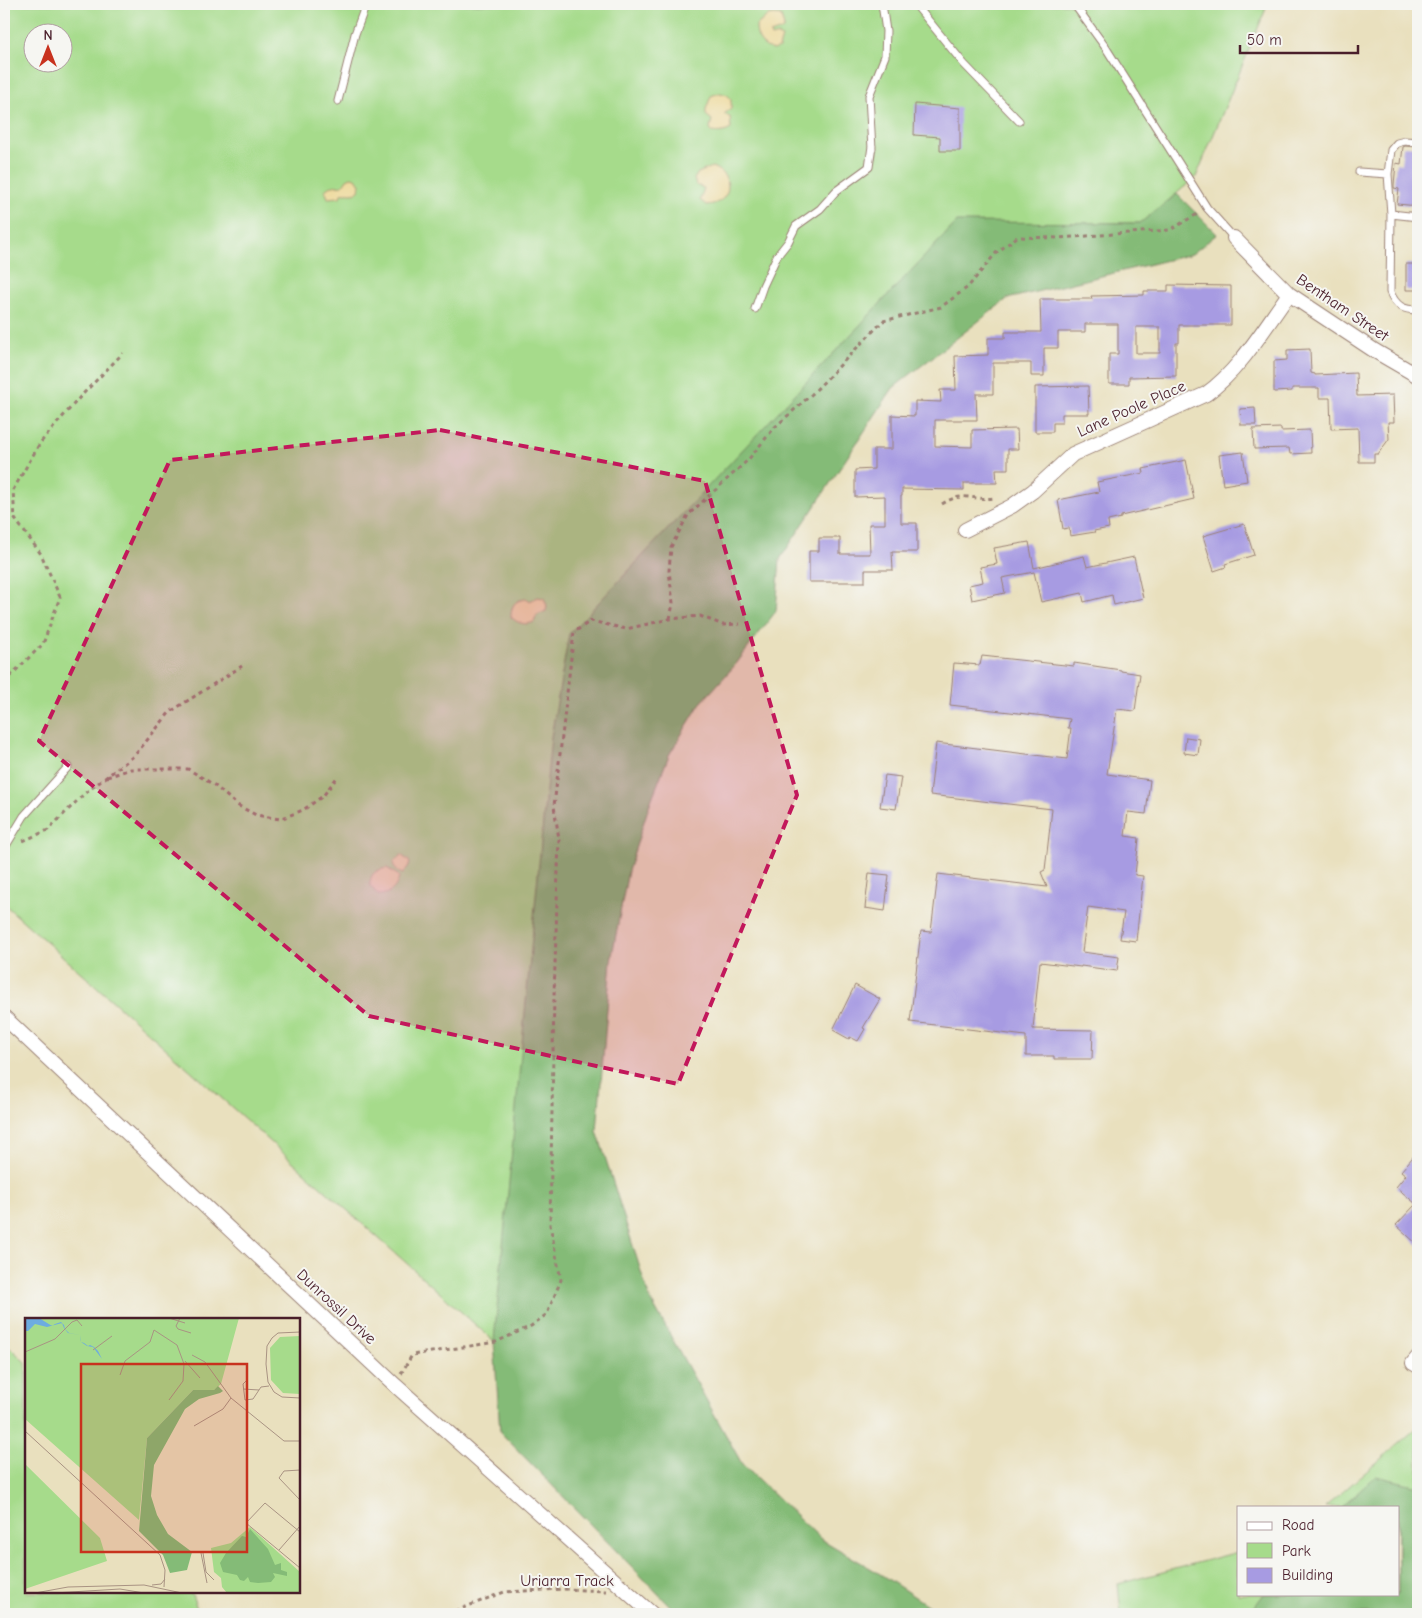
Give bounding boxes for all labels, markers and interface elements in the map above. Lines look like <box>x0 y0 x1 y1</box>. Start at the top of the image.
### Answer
north arrow <box>22 22 72 72</box>
scale bar <box>1240 22 1357 54</box>
text: N <box>43 27 53 44</box>
text: 50 m <box>1247 31 1282 49</box>
street label: Bentham Street <box>1293 270 1392 345</box>
street label: Lane Poole Place <box>1074 377 1188 441</box>
street label: Dunrossil Drive <box>293 1265 380 1348</box>
inset map <box>25 1318 300 1593</box>
legend <box>1237 1506 1400 1596</box>
text: Road <box>1282 1516 1314 1534</box>
text: Park <box>1282 1542 1311 1560</box>
text: Building <box>1282 1566 1333 1584</box>
street label: Uriarra Track <box>520 1572 614 1590</box>

